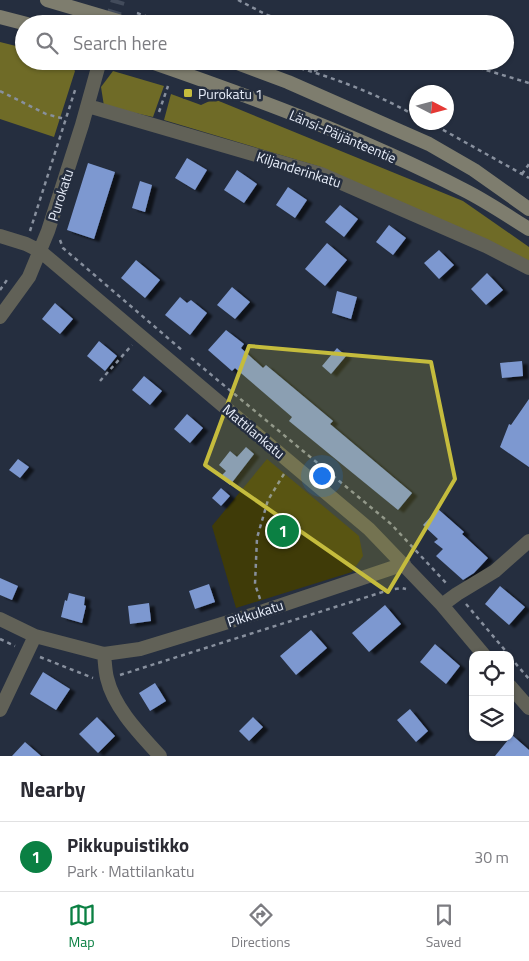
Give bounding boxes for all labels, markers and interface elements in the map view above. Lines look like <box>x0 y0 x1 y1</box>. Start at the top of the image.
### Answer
search box <box>15 15 514 70</box>
text: Search here <box>73 28 167 57</box>
icon: search <box>33 29 61 57</box>
place label: Purokatu 1 <box>198 83 263 104</box>
north arrow <box>409 85 454 130</box>
marker: Purokatu 1 <box>182 87 194 99</box>
street label: Länsi-Päijänteentie <box>286 104 400 168</box>
street label: Kiljanderinkatu <box>254 145 344 193</box>
street label: Purokatu <box>42 166 78 224</box>
street label: Mattilankatu <box>218 399 290 463</box>
your location <box>309 463 335 489</box>
pin: 1 <box>267 512 299 550</box>
street label: Pikkukatu <box>224 594 286 632</box>
map controls <box>469 651 514 741</box>
button: locate <box>469 651 514 696</box>
button: layers <box>469 696 514 741</box>
text: Nearby <box>20 773 85 805</box>
text: Pikkupuistikko <box>67 830 189 859</box>
text: 1 <box>32 845 40 869</box>
text: 30 m <box>474 845 509 869</box>
text: Park · Mattilankatu <box>67 859 194 883</box>
tab: Map <box>68 901 96 952</box>
tab: Directions <box>231 901 290 952</box>
tab: Saved <box>426 901 461 952</box>

